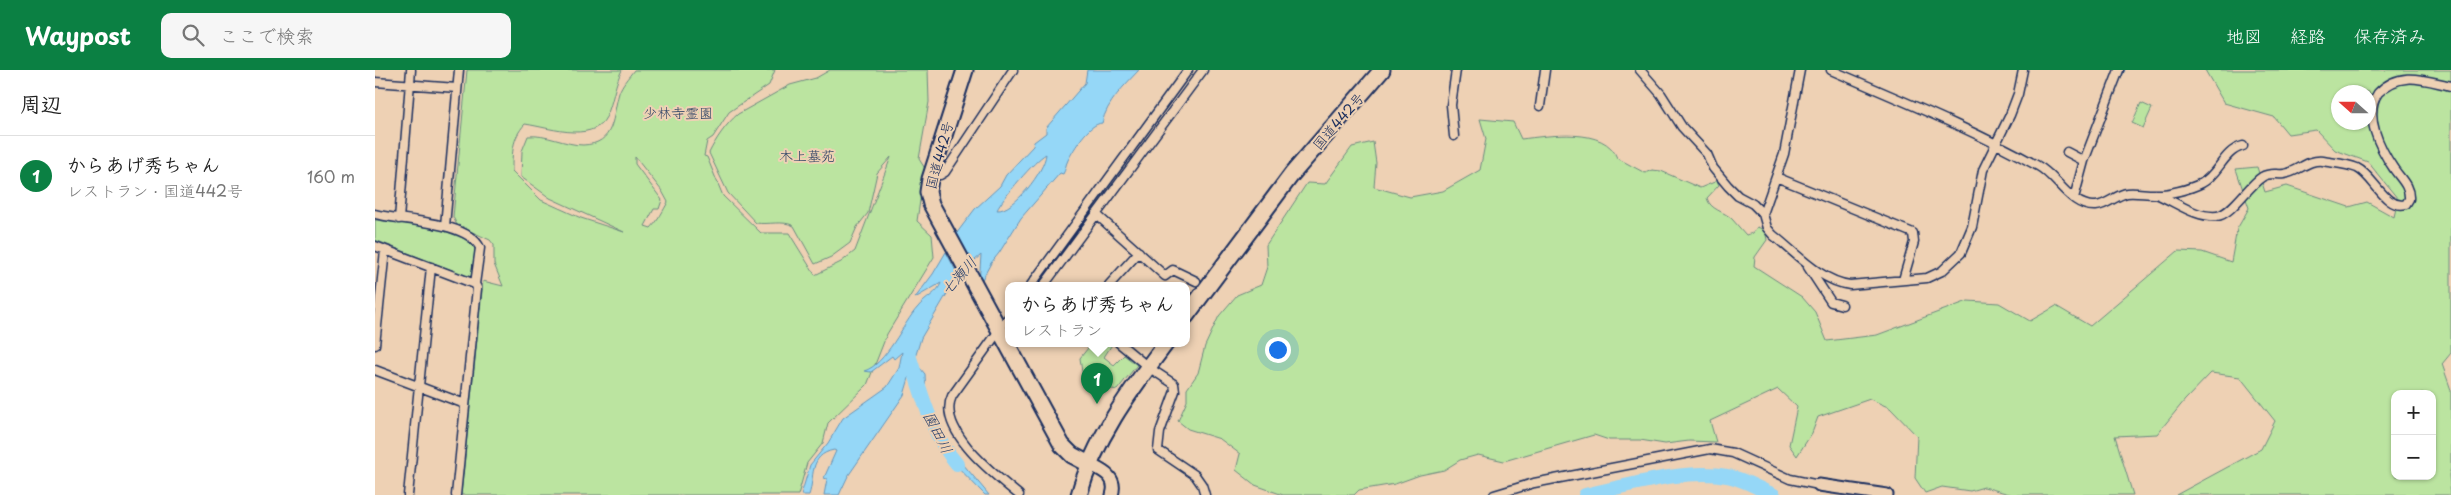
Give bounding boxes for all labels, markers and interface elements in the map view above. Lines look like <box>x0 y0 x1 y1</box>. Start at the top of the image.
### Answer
search box <box>161 13 511 58</box>
text: Waypost <box>25 17 131 53</box>
icon: search <box>179 21 207 49</box>
text: ここで検索 <box>219 21 314 49</box>
text: 地図 <box>2226 22 2262 49</box>
text: 経路 <box>2290 22 2326 49</box>
text: 保存済み <box>2354 22 2426 49</box>
north arrow <box>2331 85 2376 130</box>
text: 周辺 <box>20 87 62 119</box>
street label: 国道442号 <box>1307 88 1369 154</box>
park label: 少林寺霊園 <box>643 102 713 123</box>
street label: 国道442号 <box>920 119 958 191</box>
park label: 木上墓苑 <box>779 145 835 166</box>
text: からあげ秀ちゃん <box>67 150 220 178</box>
text: 1 <box>32 164 40 188</box>
text: 160 m <box>307 164 355 188</box>
text: レストラン · 国道442号 <box>67 178 243 202</box>
water label: 七瀬川 <box>934 251 982 299</box>
popup <box>1005 282 1190 347</box>
text: からあげ秀ちゃん <box>1021 289 1174 317</box>
text: レストラン <box>1021 317 1102 341</box>
your location <box>1265 337 1291 363</box>
pin: 1 <box>1081 363 1113 404</box>
map controls <box>2391 390 2436 480</box>
button: + <box>2391 390 2436 435</box>
water label: 園田川 <box>919 407 959 457</box>
button: − <box>2391 435 2436 480</box>

